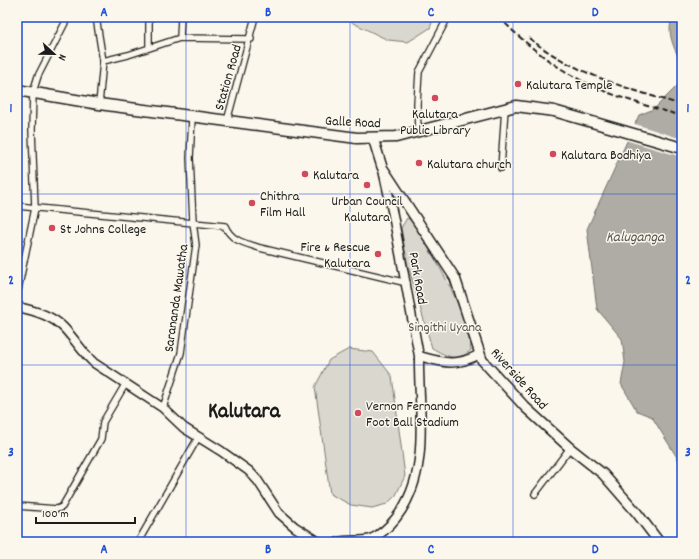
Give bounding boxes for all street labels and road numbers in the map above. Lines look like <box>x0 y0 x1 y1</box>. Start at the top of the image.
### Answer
street label: Station Road <box>210 42 248 113</box>
street label: Galle Road <box>324 112 381 134</box>
street label: Sarananda Mawatha <box>160 243 195 354</box>
street label: Park Road <box>403 250 432 306</box>
street label: Riverside Road <box>485 344 552 415</box>

